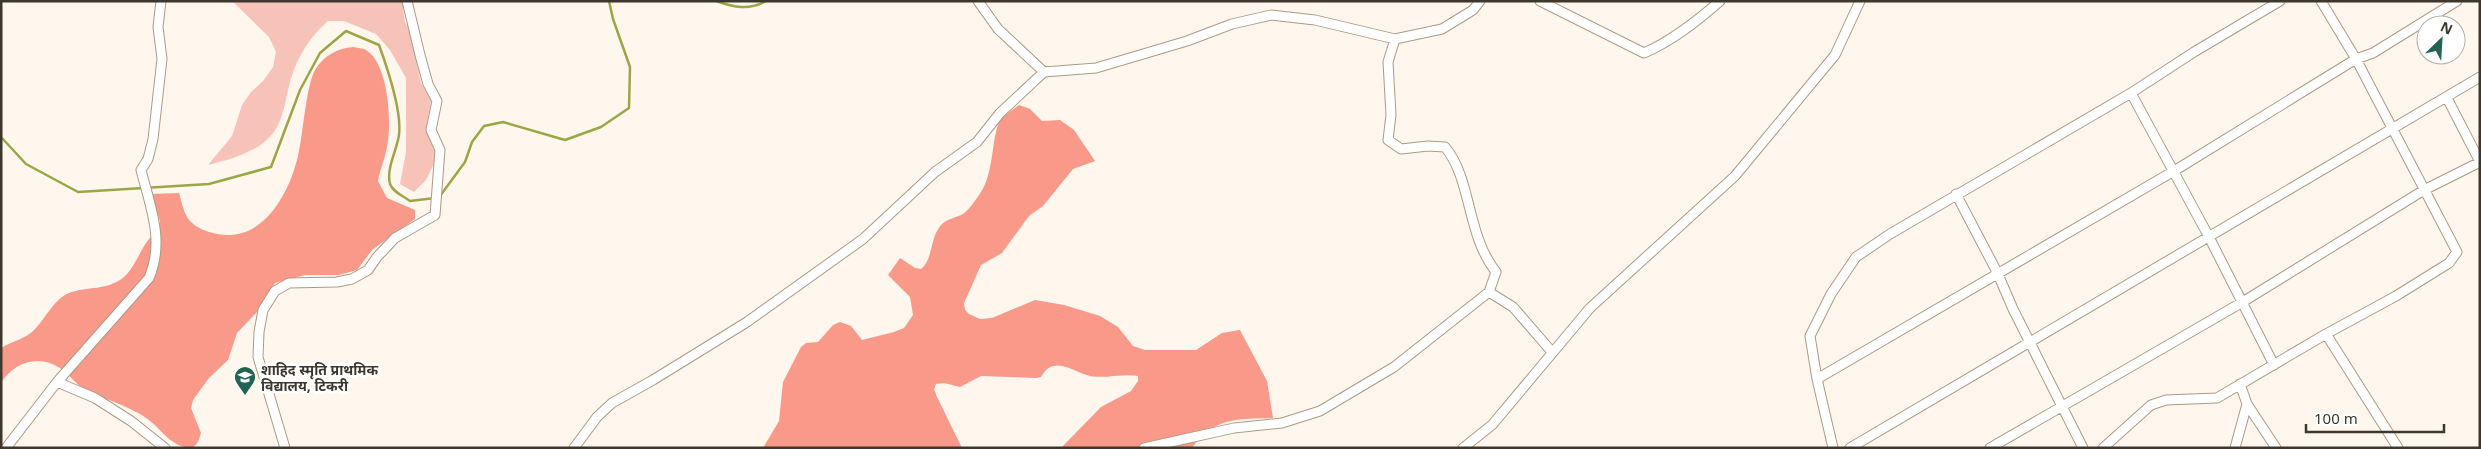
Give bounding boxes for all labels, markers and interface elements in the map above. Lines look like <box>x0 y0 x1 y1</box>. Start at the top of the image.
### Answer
north arrow <box>2416 15 2466 65</box>
text: N <box>2438 17 2456 39</box>
place label: शाहिद स्मृति प्राथमिक विद्यालय, टिकरी <box>261 360 378 395</box>
school or university icon: शाहिद स्मृति प्राथमिक विद्यालय, टिकरी <box>233 365 257 396</box>
scale bar <box>2306 402 2444 434</box>
text: 100 m <box>2314 408 2358 428</box>

